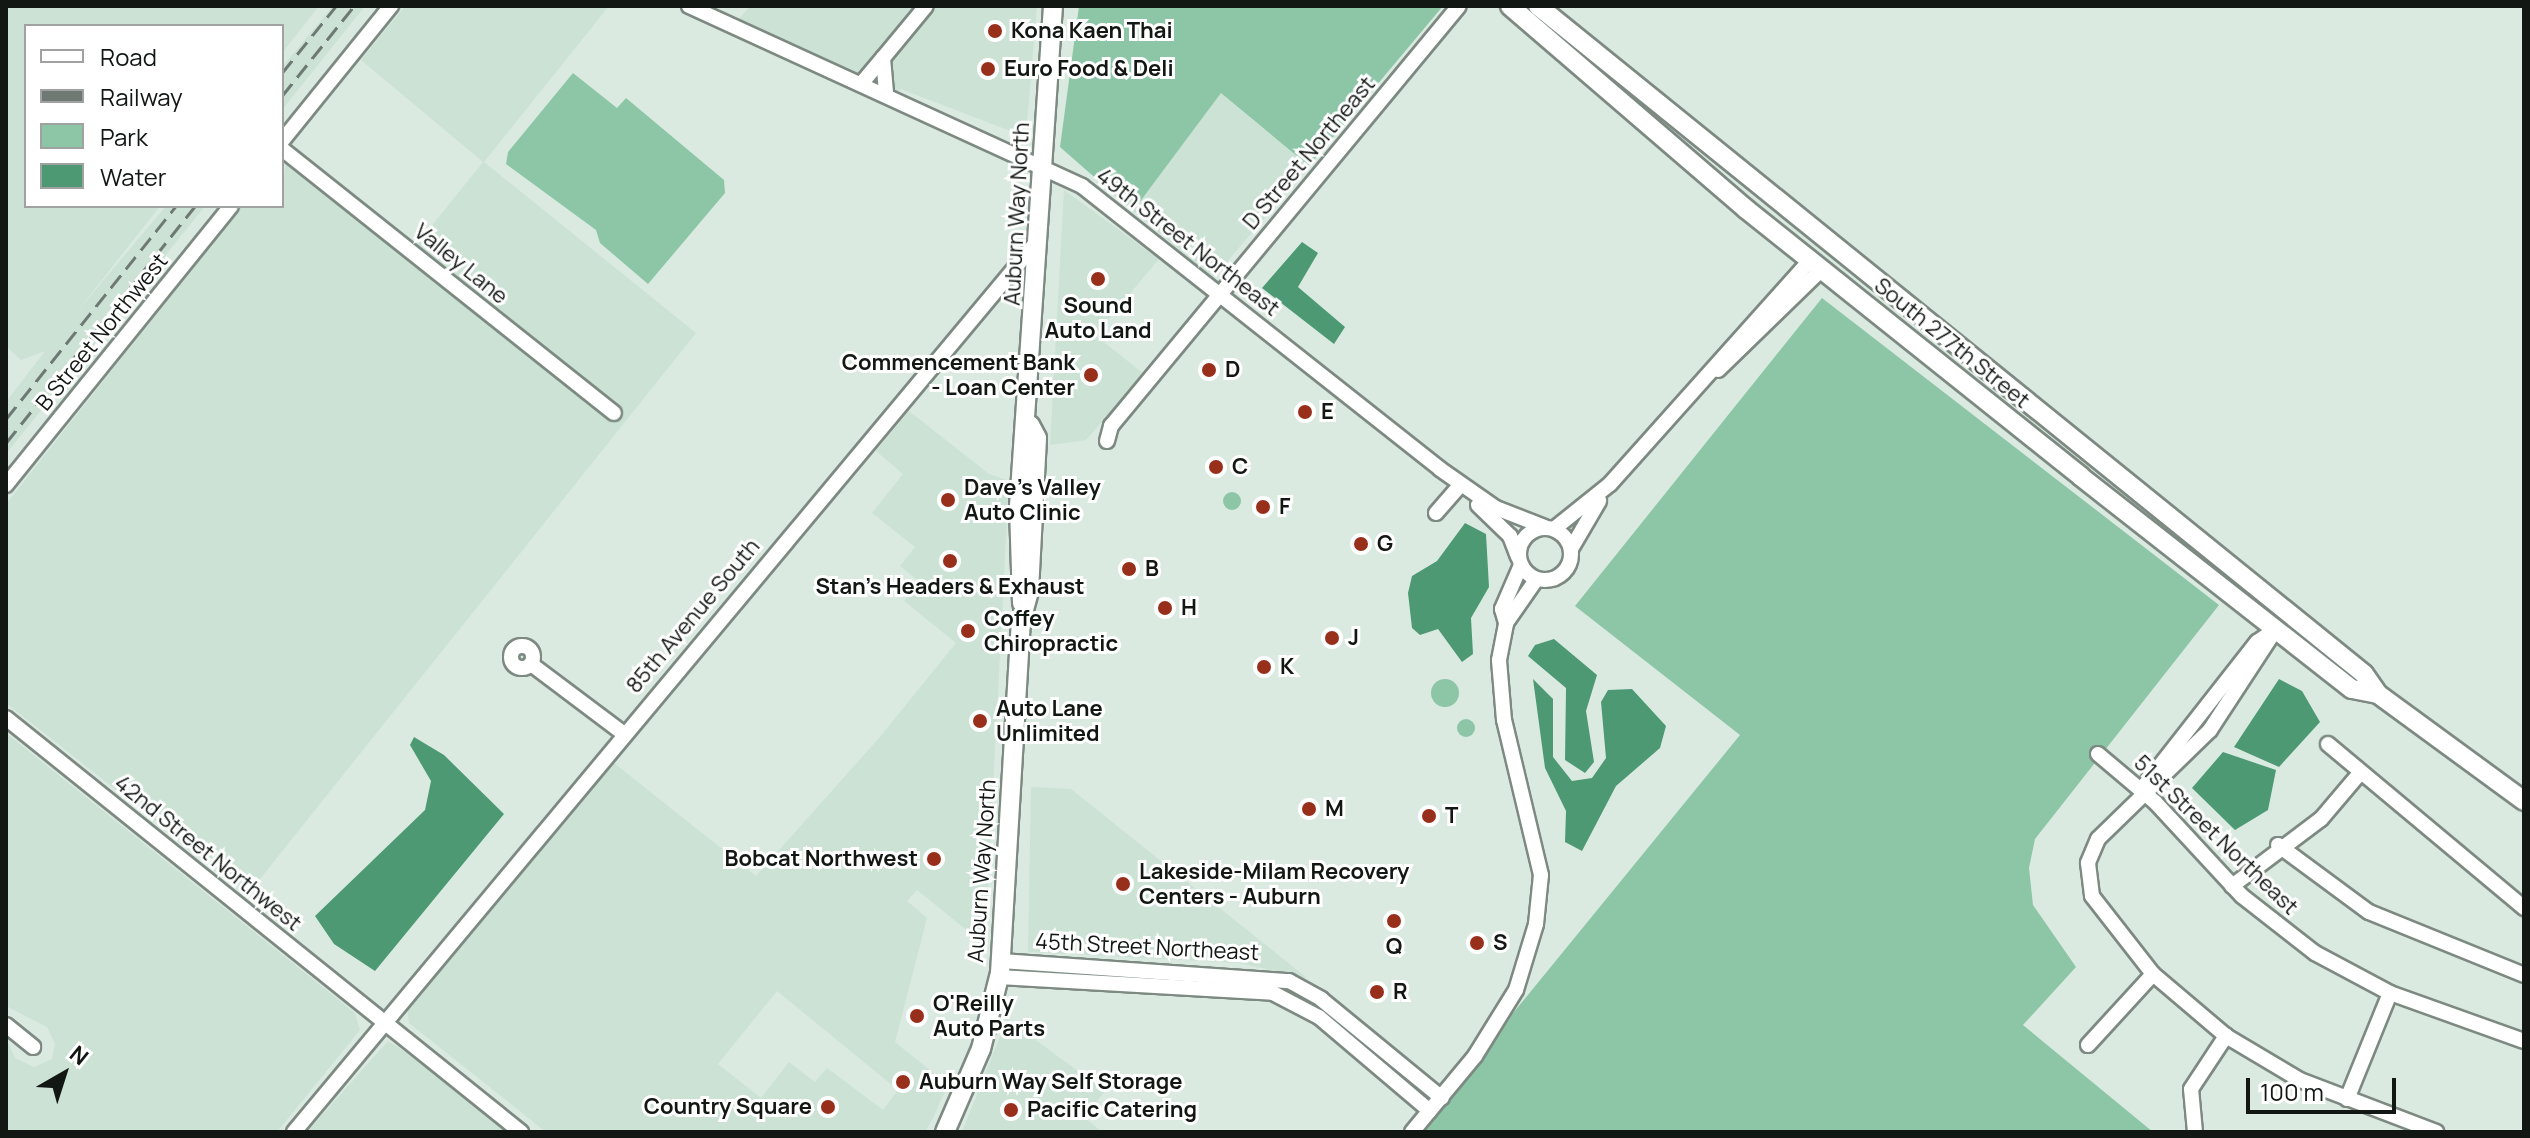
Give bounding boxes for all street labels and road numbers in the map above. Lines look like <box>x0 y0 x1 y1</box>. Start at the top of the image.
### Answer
street label: D Street Northeast <box>1237 71 1381 235</box>
street label: Auburn Way North <box>999 122 1035 306</box>
street label: 49th Street Northeast <box>1091 162 1285 322</box>
street label: Valley Lane <box>409 218 513 310</box>
street label: B Street Northwest <box>31 248 173 416</box>
street label: South 277th Street <box>1869 272 2035 414</box>
street label: 85th Avenue South <box>621 534 765 698</box>
street label: 51st Street Northeast <box>2128 750 2304 920</box>
street label: 42nd Street Northwest <box>109 770 307 936</box>
street label: Auburn Way North <box>962 779 1002 963</box>
street label: 45th Street Northeast <box>1034 928 1260 966</box>

